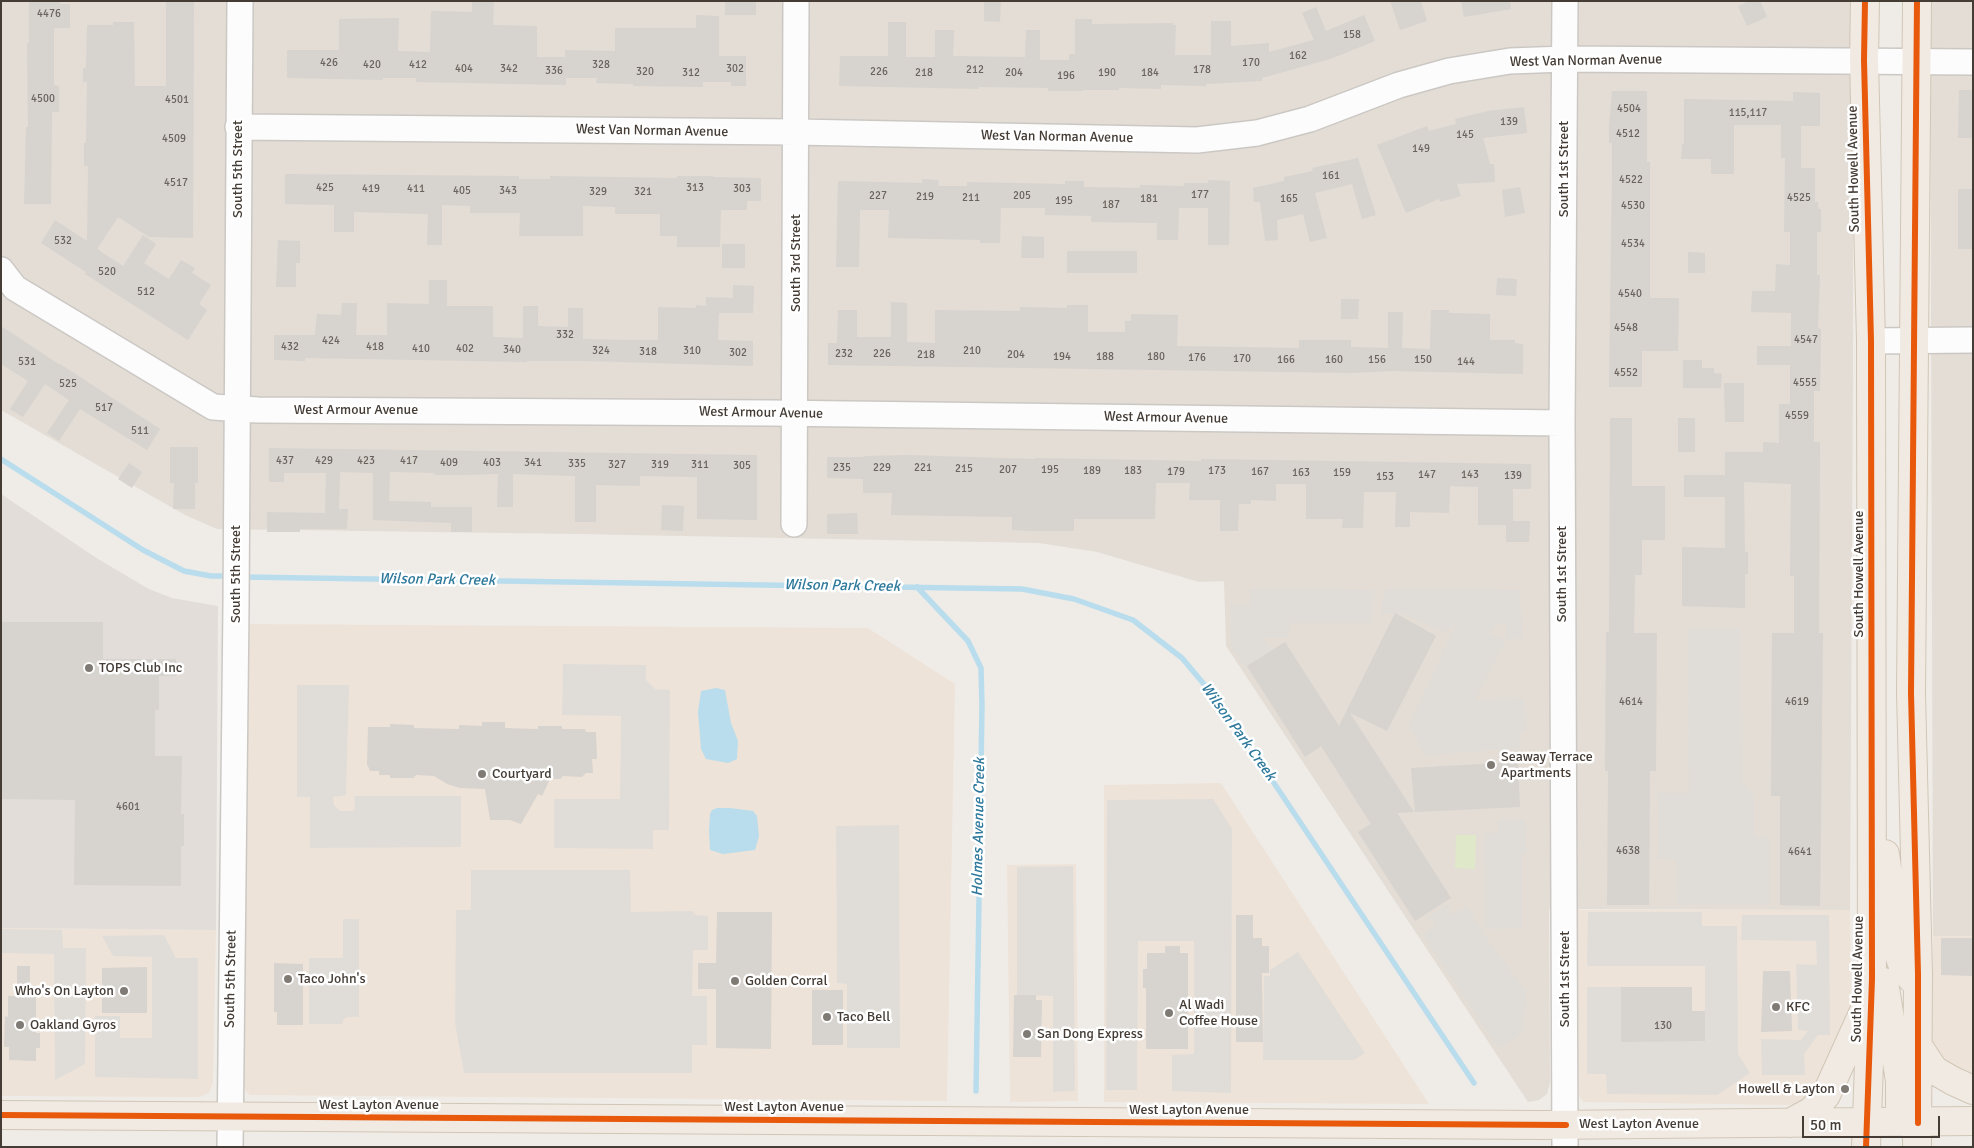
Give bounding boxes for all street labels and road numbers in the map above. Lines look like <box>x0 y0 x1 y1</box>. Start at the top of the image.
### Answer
street label: West Van Norman Avenue <box>1510 51 1662 71</box>
street label: South Howell Avenue <box>1844 105 1864 233</box>
street label: South 5th Street <box>230 120 246 218</box>
street label: West Van Norman Avenue <box>576 121 728 141</box>
street label: South 1st Street <box>1556 121 1572 217</box>
street label: West Van Norman Avenue <box>981 127 1133 147</box>
street label: South 3rd Street <box>788 214 804 312</box>
street label: West Armour Avenue <box>294 402 418 418</box>
street label: West Armour Avenue <box>699 404 823 422</box>
street label: West Armour Avenue <box>1104 409 1228 427</box>
street label: South Howell Avenue <box>1851 511 1867 637</box>
street label: South 5th Street <box>228 525 244 623</box>
street label: South 1st Street <box>1554 526 1570 622</box>
street label: South Howell Avenue <box>1848 915 1868 1043</box>
street label: South 5th Street <box>222 930 240 1028</box>
street label: South 1st Street <box>1557 931 1573 1027</box>
street label: West Layton Avenue <box>319 1097 439 1113</box>
street label: West Layton Avenue <box>724 1099 844 1115</box>
street label: West Layton Avenue <box>1129 1102 1249 1118</box>
street label: West Layton Avenue <box>1579 1116 1699 1132</box>

